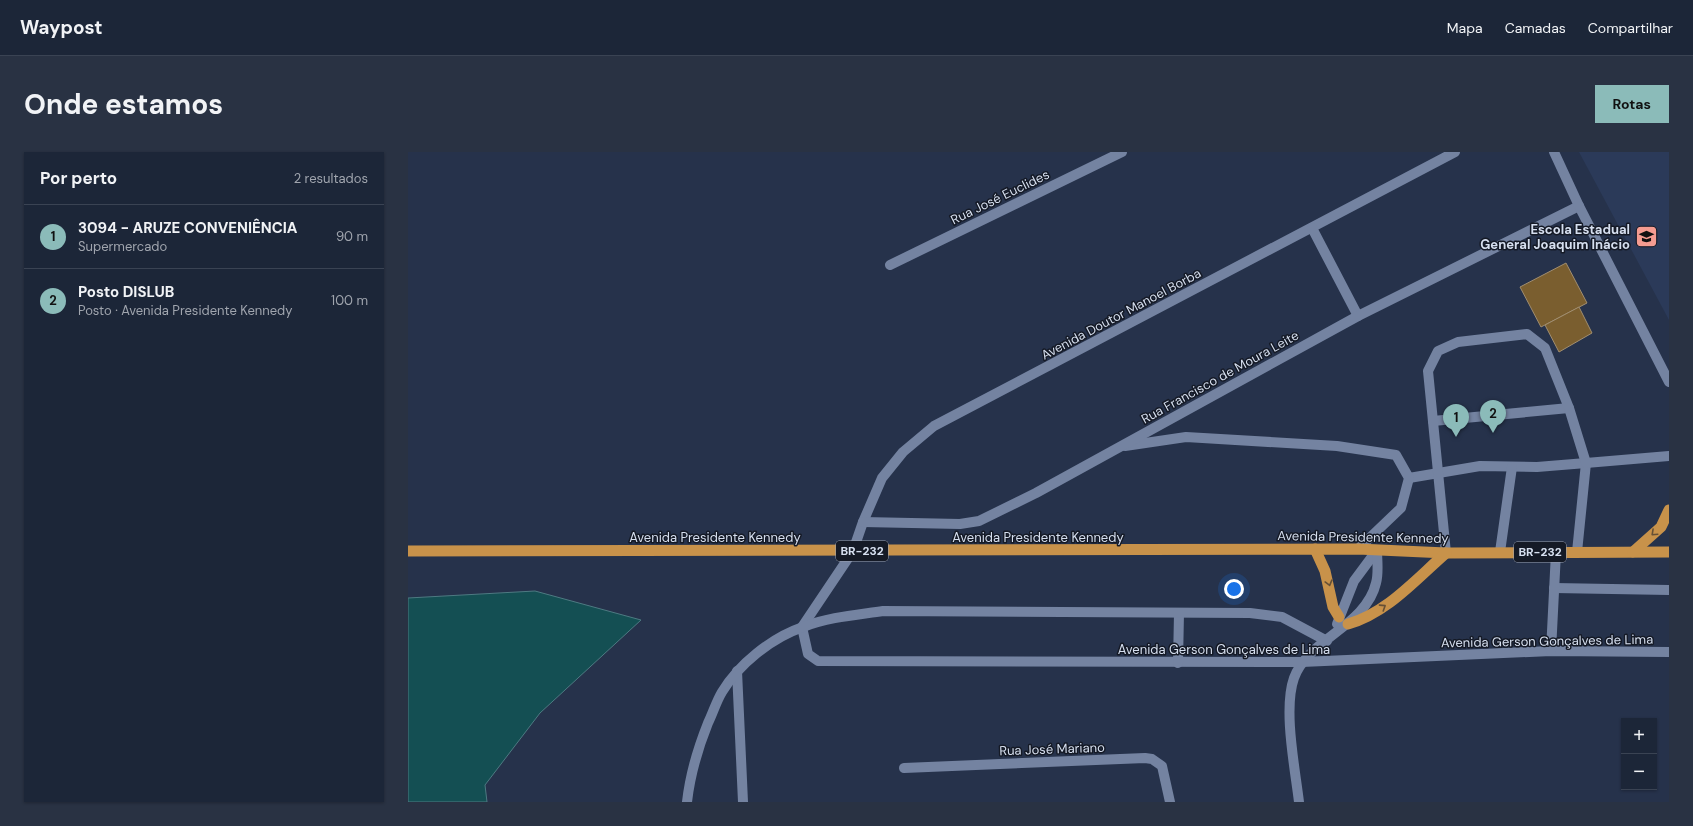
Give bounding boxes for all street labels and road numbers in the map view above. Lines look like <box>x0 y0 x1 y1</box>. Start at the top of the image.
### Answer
street label: Rua José Euclides <box>948 166 1052 228</box>
street label: Avenida Doutor Manoel Borba <box>1038 265 1204 363</box>
street label: Rua Francisco de Moura Leite <box>1138 327 1302 427</box>
street label: Avenida Presidente Kennedy <box>1277 527 1449 547</box>
street label: Avenida Presidente Kennedy <box>629 529 801 546</box>
street label: Avenida Presidente Kennedy <box>952 529 1124 546</box>
road number: BR-232 <box>836 541 888 561</box>
road number: BR-232 <box>1514 542 1566 562</box>
street label: Avenida Gerson Gonçalves de Lima <box>1441 631 1653 651</box>
street label: Avenida Gerson Gonçalves de Lima <box>1118 641 1330 658</box>
street label: Rua José Mariano <box>999 739 1105 759</box>

